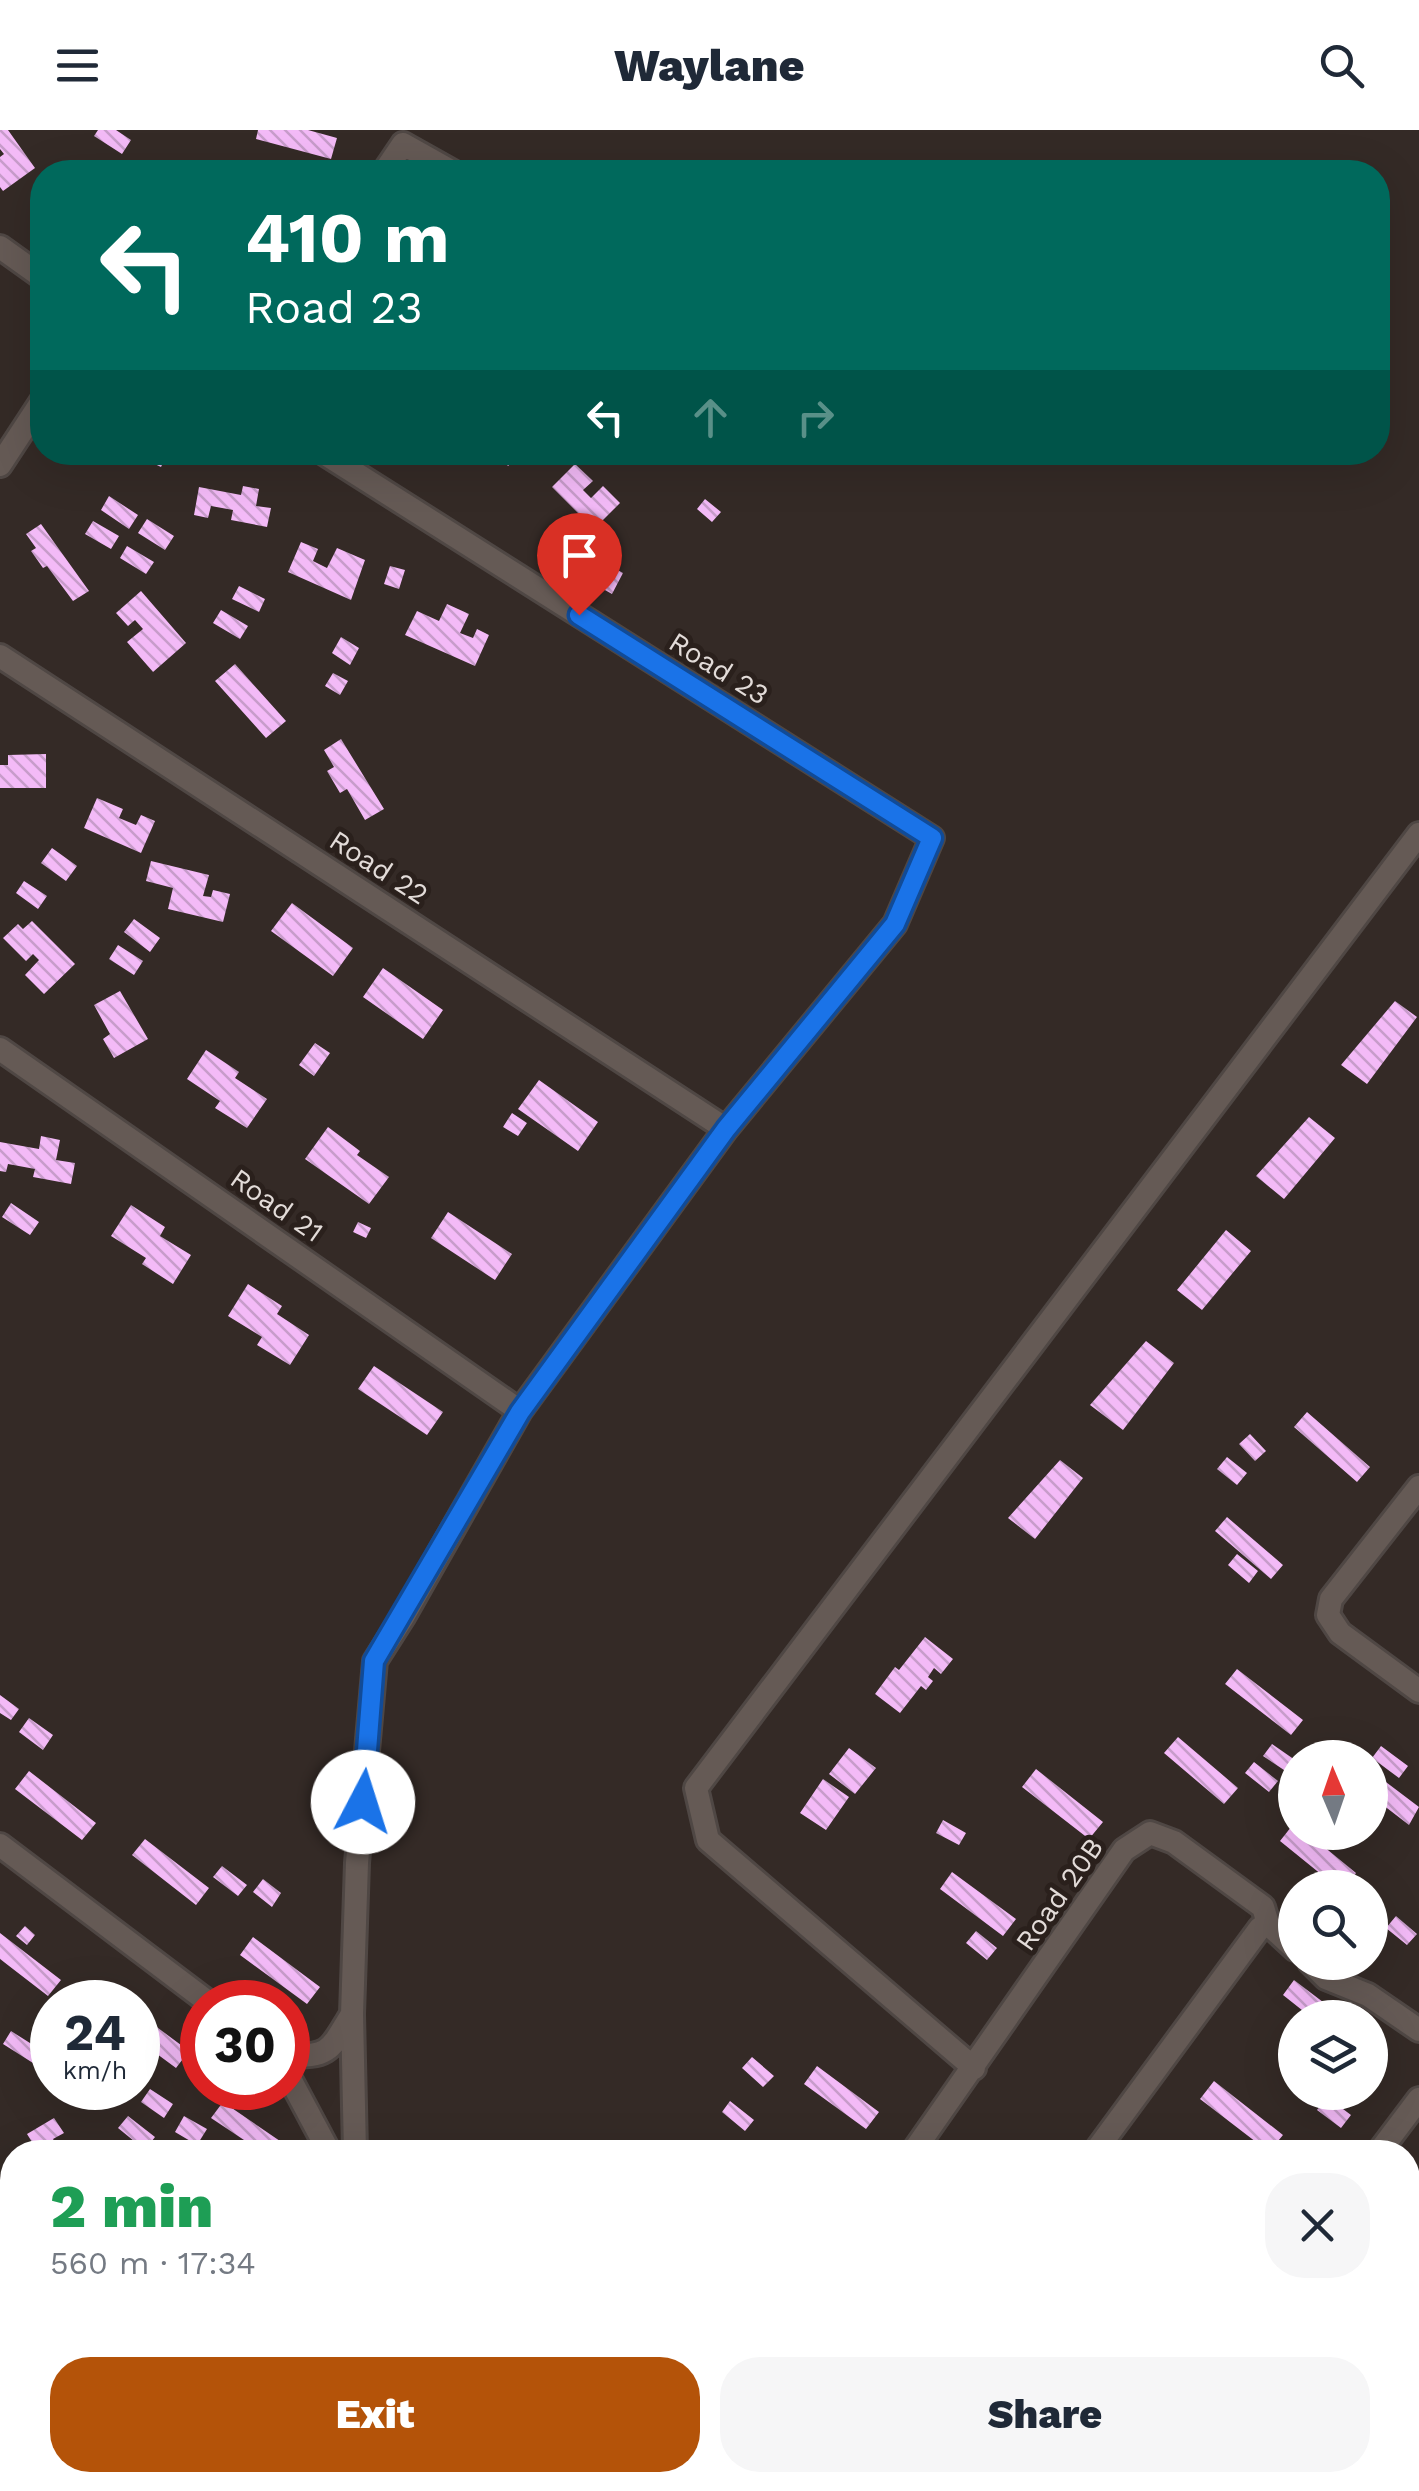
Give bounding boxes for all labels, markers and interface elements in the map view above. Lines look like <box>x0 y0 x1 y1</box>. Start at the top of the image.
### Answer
icon: menu <box>50 38 105 93</box>
icon: search <box>1314 38 1369 93</box>
text: Waylane <box>614 39 805 92</box>
text: 410 m <box>245 197 450 279</box>
icon: left <box>80 200 210 330</box>
text: Road 23 <box>245 281 423 334</box>
icon: left <box>578 390 633 445</box>
icon: ahead <box>683 390 738 445</box>
icon: right <box>788 390 843 445</box>
pin <box>537 513 622 616</box>
icon: arrive <box>552 528 607 583</box>
street label: Road 23 <box>663 625 774 712</box>
street label: Road 22 <box>323 823 434 911</box>
street label: Road 21 <box>224 1162 329 1249</box>
north arrow <box>1278 1740 1388 1850</box>
map controls <box>1278 1740 1388 2110</box>
position arrow <box>311 1750 415 1854</box>
street label: Road 20B <box>1009 1832 1110 1957</box>
button: search <box>1278 1870 1388 1980</box>
speed limit sign: 30 <box>180 1980 310 2110</box>
button: layers <box>1278 2000 1388 2110</box>
text: 24 <box>64 2003 126 2062</box>
text: km/h <box>63 2056 127 2085</box>
text: 2 min <box>50 2171 214 2242</box>
button: close <box>1265 2173 1370 2278</box>
text: 560 m · 17:34 <box>50 2244 256 2282</box>
button: Exit <box>50 2357 700 2472</box>
button: Share <box>720 2357 1370 2472</box>

